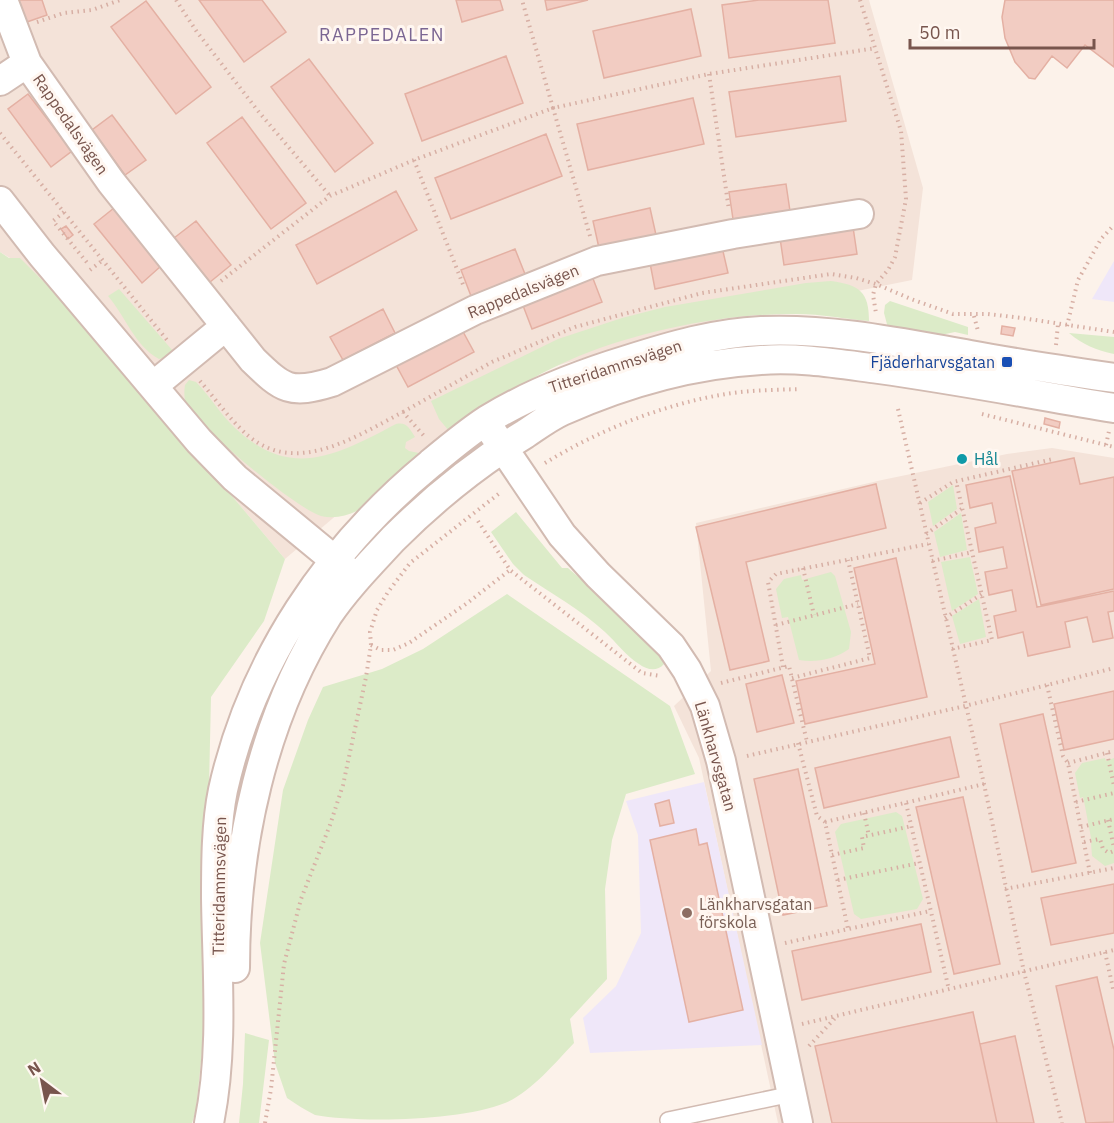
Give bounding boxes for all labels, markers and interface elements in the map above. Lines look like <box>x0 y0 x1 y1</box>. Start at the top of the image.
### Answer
scale bar <box>910 12 1094 50</box>
text: 50 m <box>919 21 961 44</box>
district label: RAPPEDALEN <box>319 23 445 46</box>
street label: Rappedalsvägen <box>29 70 113 178</box>
street label: Rappedalsvägen <box>464 260 582 322</box>
street label: Titteridammsvägen <box>546 335 684 397</box>
place label: Fjäderharvsgatan <box>870 352 995 372</box>
marker: Fjäderharvsgatan <box>1000 355 1014 369</box>
place label: Hål <box>974 449 998 469</box>
marker: Hål <box>955 452 969 466</box>
street label: Länkharvsgatan <box>691 699 741 813</box>
street label: Titteridammsvägen <box>208 816 230 956</box>
place label: Länkharvsgatan förskola <box>699 894 812 932</box>
marker: Länkharvsgatan förskola <box>680 906 694 920</box>
north arrow <box>12 1051 72 1111</box>
text: N <box>24 1057 44 1080</box>

